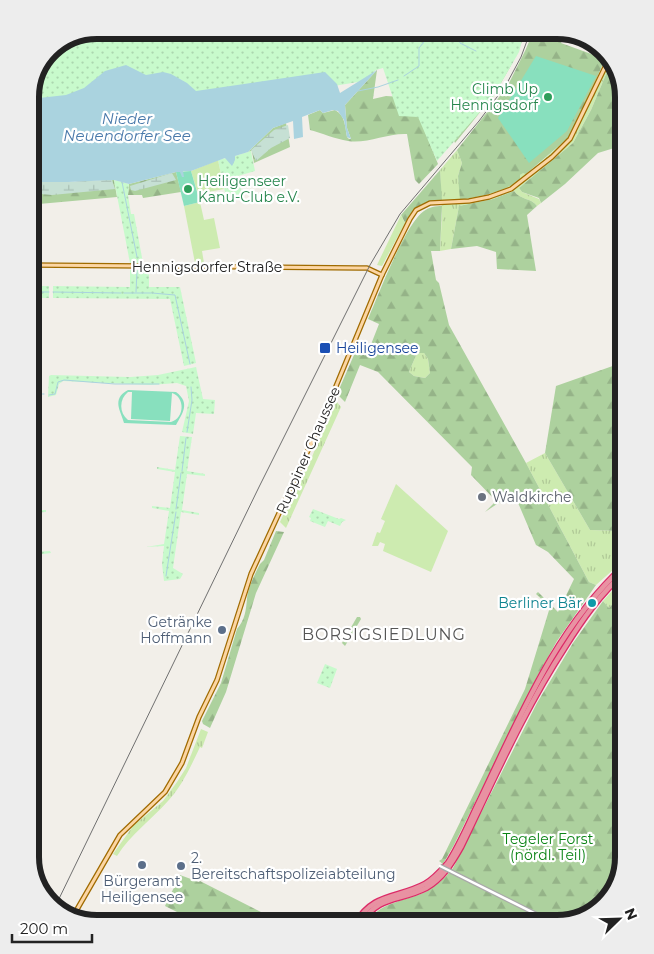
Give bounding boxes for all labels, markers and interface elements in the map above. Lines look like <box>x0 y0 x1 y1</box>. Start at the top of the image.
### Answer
place label: Climb Up Hennigsdorf <box>450 80 539 114</box>
marker: Climb Up Hennigsdorf <box>542 91 554 103</box>
water label: Nieder Neuendorfer See <box>63 109 191 145</box>
place label: Heiligenseer Kanu-Club e.V. <box>198 172 300 206</box>
marker: Heiligenseer Kanu-Club e.V. <box>182 183 194 195</box>
street label: Hennigsdorfer Straße <box>132 258 282 276</box>
place label: Heiligensee <box>336 339 418 357</box>
marker: Heiligensee <box>318 341 332 355</box>
street label: Ruppiner Chaussee <box>272 384 344 516</box>
place label: Waldkirche <box>492 488 572 506</box>
marker: Waldkirche <box>476 491 488 503</box>
place label: Berliner Bär <box>498 594 582 612</box>
marker: Berliner Bär <box>586 597 598 609</box>
place label: Getränke Hoffmann <box>140 613 212 647</box>
marker: Getränke Hoffmann <box>216 624 228 636</box>
district label: BORSIGSIEDLUNG <box>302 625 466 644</box>
park label: Tegeler Forst (nördl. Teil) <box>503 830 594 864</box>
place label: 2. Bereitschaftspolizeiabteilung <box>191 849 396 883</box>
marker: Bürgeramt Heiligensee <box>136 859 148 871</box>
marker: 2. Bereitschaftspolizeiabteilung <box>175 860 187 872</box>
place label: Bürgeramt Heiligensee <box>101 872 183 906</box>
north arrow <box>594 894 644 944</box>
text: N <box>620 905 641 923</box>
scale bar <box>12 912 92 944</box>
text: 200 m <box>20 919 68 938</box>

